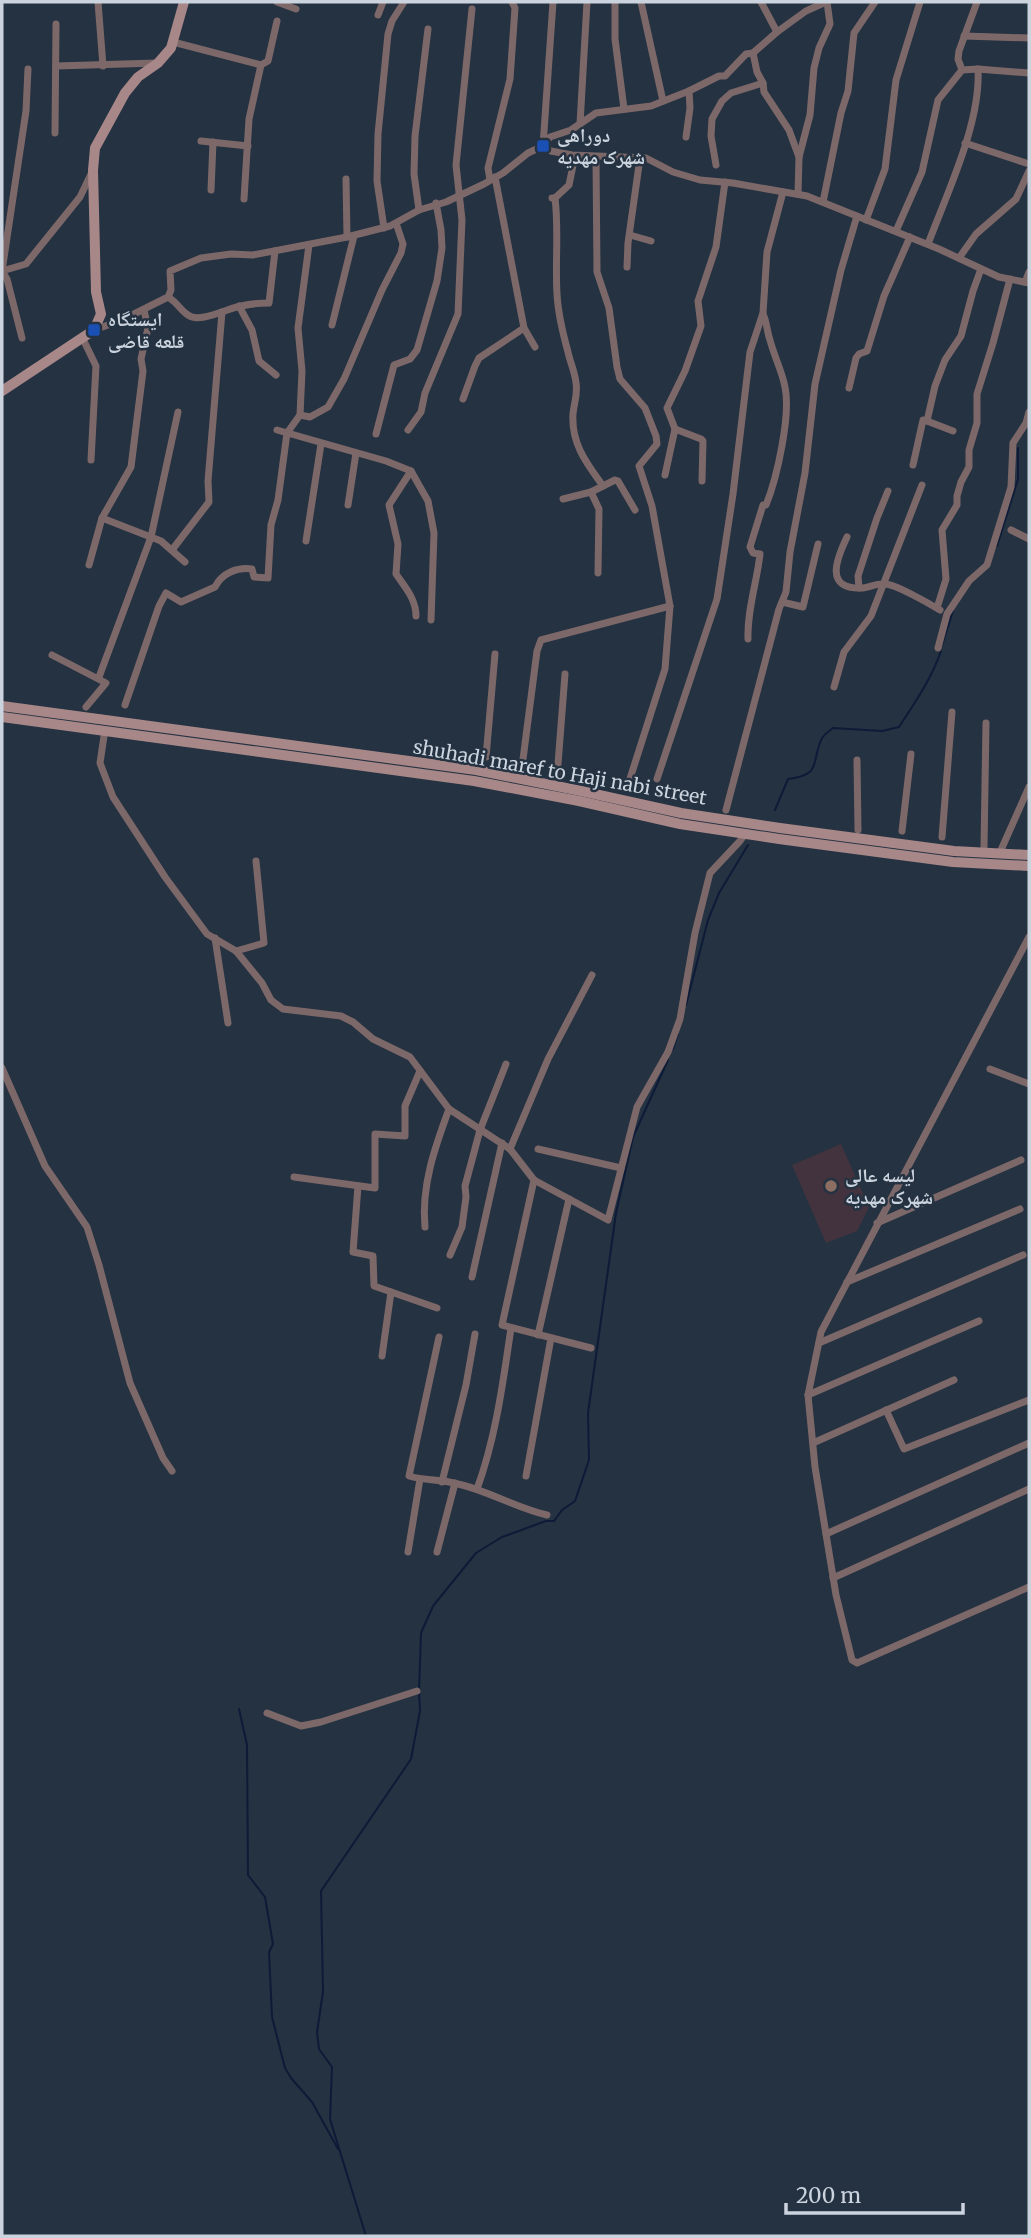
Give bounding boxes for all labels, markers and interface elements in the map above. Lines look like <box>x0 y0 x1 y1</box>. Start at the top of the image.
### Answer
place label: دوراهی شهرک مهدیه <box>557 123 645 169</box>
marker: دوراهی شهرک مهدیه <box>535 138 551 154</box>
place label: ایستگاه قلعه قاضی <box>108 307 184 353</box>
marker: ایستگاه قلعه قاضی <box>86 322 102 338</box>
street label: shuhadi maref to Haji nabi street <box>411 734 709 810</box>
place label: لیسه عالی شهرک مهدیه <box>845 1163 933 1209</box>
marker: لیسه عالی شهرک مهدیه <box>823 1178 839 1194</box>
scale bar <box>786 2172 963 2216</box>
text: 200 m <box>796 2182 861 2209</box>

